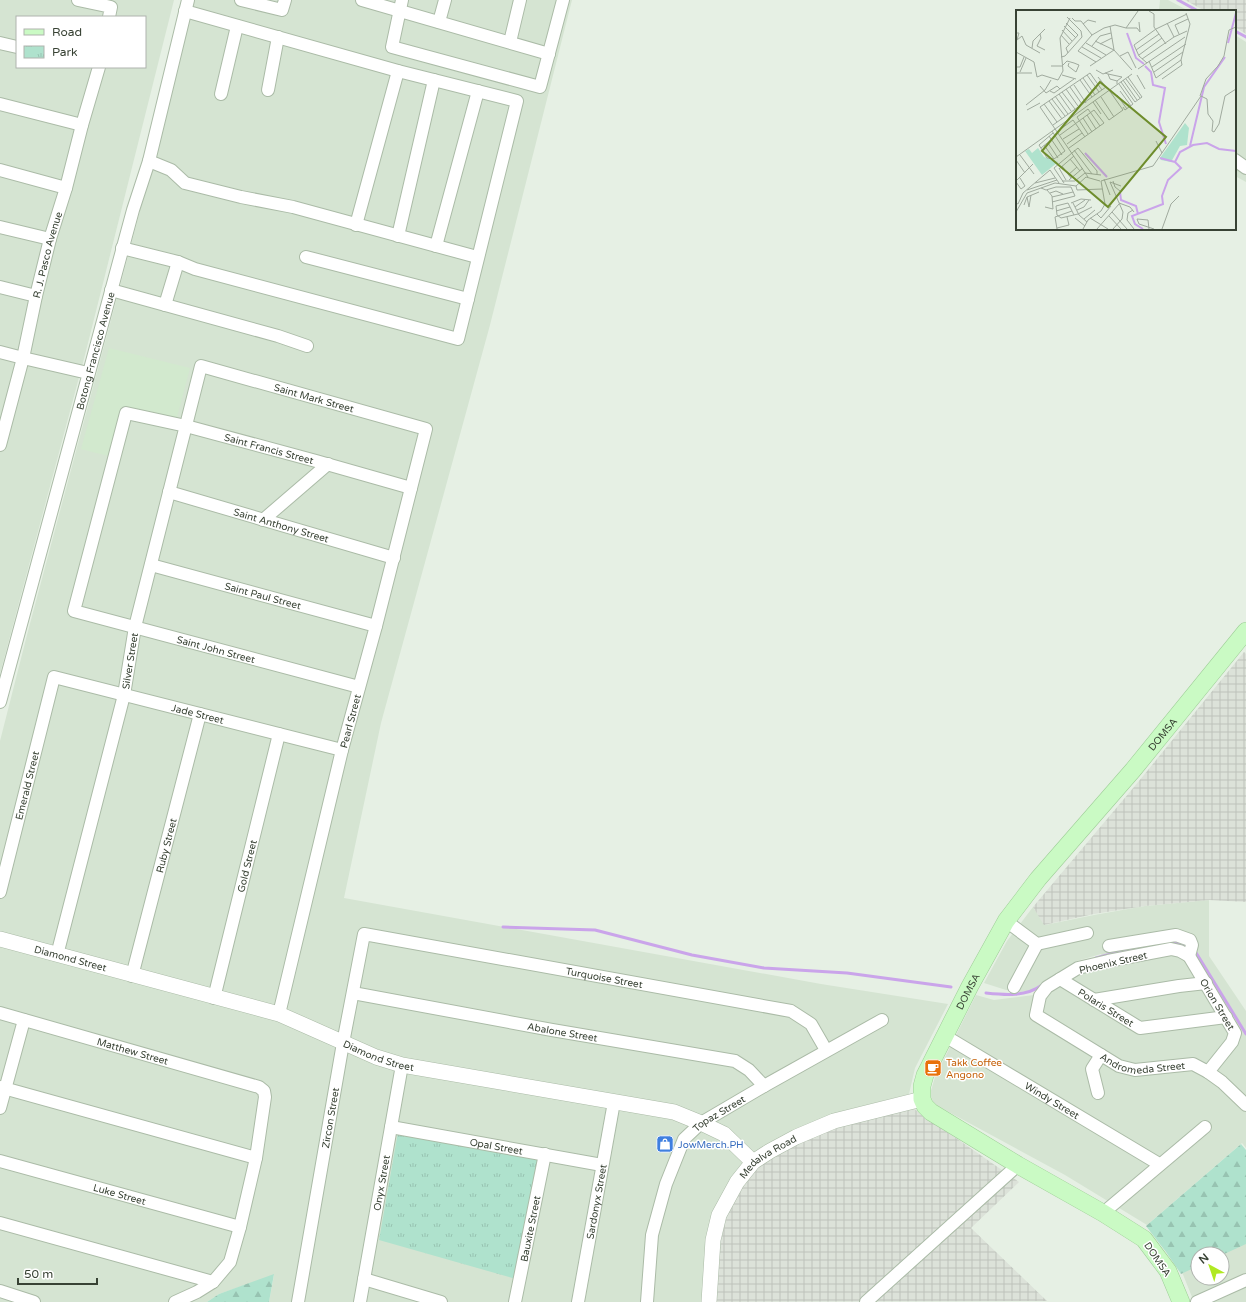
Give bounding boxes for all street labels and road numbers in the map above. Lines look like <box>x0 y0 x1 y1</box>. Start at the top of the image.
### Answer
street label: R. J. Pasco Avenue <box>31 210 65 299</box>
street label: Botong Francisco Avenue <box>74 290 118 411</box>
street label: Saint Mark Street <box>272 382 355 416</box>
street label: Saint Francis Street <box>223 432 315 467</box>
street label: Saint Anthony Street <box>232 506 330 546</box>
street label: Saint Paul Street <box>223 580 302 612</box>
street label: Silver Street <box>120 632 141 690</box>
street label: Saint John Street <box>175 634 256 666</box>
street label: Pearl Street <box>338 693 364 750</box>
street label: Jade Street <box>170 702 225 727</box>
street label: DOMSA <box>1146 716 1180 754</box>
street label: Emerald Street <box>13 750 42 821</box>
street label: Ruby Street <box>154 817 180 874</box>
street label: Gold Street <box>235 838 260 894</box>
street label: Diamond Street <box>33 943 108 974</box>
street label: Phoenix Street <box>1078 949 1149 977</box>
street label: Turquoise Street <box>565 965 644 991</box>
street label: DOMSA <box>954 972 983 1012</box>
street label: Orion Street <box>1197 977 1237 1033</box>
street label: Polaris Street <box>1075 986 1136 1030</box>
street label: Abalone Street <box>526 1021 598 1045</box>
street label: Matthew Street <box>95 1036 170 1068</box>
street label: Diamond Street <box>341 1038 415 1074</box>
street label: Andromeda Street <box>1098 1051 1186 1077</box>
street label: Windy Street <box>1022 1080 1081 1122</box>
street label: Zircon Street <box>320 1087 342 1149</box>
street label: Topaz Street <box>690 1093 748 1135</box>
street label: Medalva Road <box>737 1133 799 1181</box>
street label: Opal Street <box>469 1136 524 1158</box>
street label: Onyx Street <box>371 1154 393 1212</box>
street label: Sardonyx Street <box>584 1163 610 1240</box>
street label: Luke Street <box>92 1182 147 1208</box>
street label: Bauxite Street <box>518 1194 543 1263</box>
street label: DOMSA <box>1141 1240 1173 1279</box>

